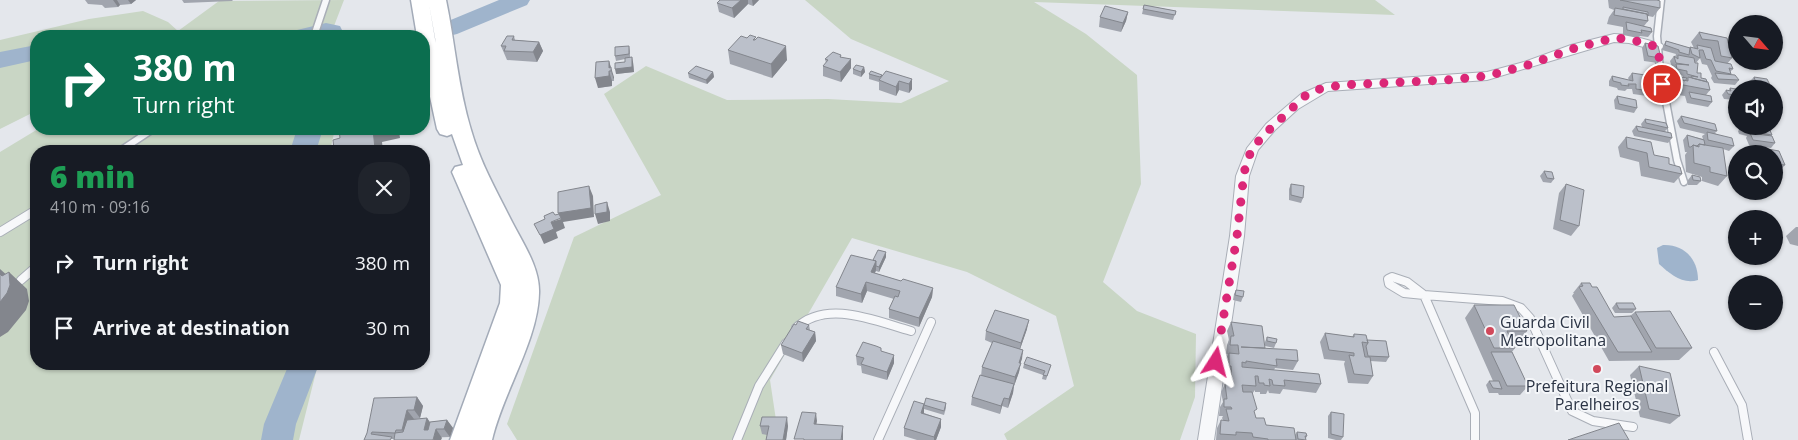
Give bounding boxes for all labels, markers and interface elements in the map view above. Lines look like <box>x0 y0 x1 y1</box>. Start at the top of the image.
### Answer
north arrow <box>1728 15 1782 70</box>
map controls <box>1728 15 1783 330</box>
text: 380 m <box>133 44 237 91</box>
icon: right <box>50 50 115 115</box>
pin <box>1641 63 1683 105</box>
icon: arrive <box>1648 70 1676 98</box>
button: sound <box>1728 80 1783 135</box>
text: Turn right <box>133 89 235 119</box>
button: search <box>1728 145 1783 200</box>
text: 6 min <box>50 156 135 197</box>
button: close <box>358 162 410 214</box>
text: 410 m · 09:16 <box>50 196 150 218</box>
button: + <box>1728 210 1783 265</box>
icon: right <box>50 249 78 277</box>
text: Turn right <box>93 250 188 276</box>
text: 380 m <box>355 250 410 276</box>
button: − <box>1728 275 1783 330</box>
place label: Guarda Civil Metropolitana <box>1500 311 1606 351</box>
icon: arrive <box>50 314 78 342</box>
text: Arrive at destination <box>93 315 290 341</box>
text: 30 m <box>366 315 410 341</box>
marker: Guarda Civil Metropolitana <box>1484 325 1496 337</box>
position arrow <box>1189 335 1241 387</box>
marker: Prefeitura Regional Parelheiros <box>1591 363 1603 375</box>
place label: Prefeitura Regional Parelheiros <box>1526 375 1668 415</box>

